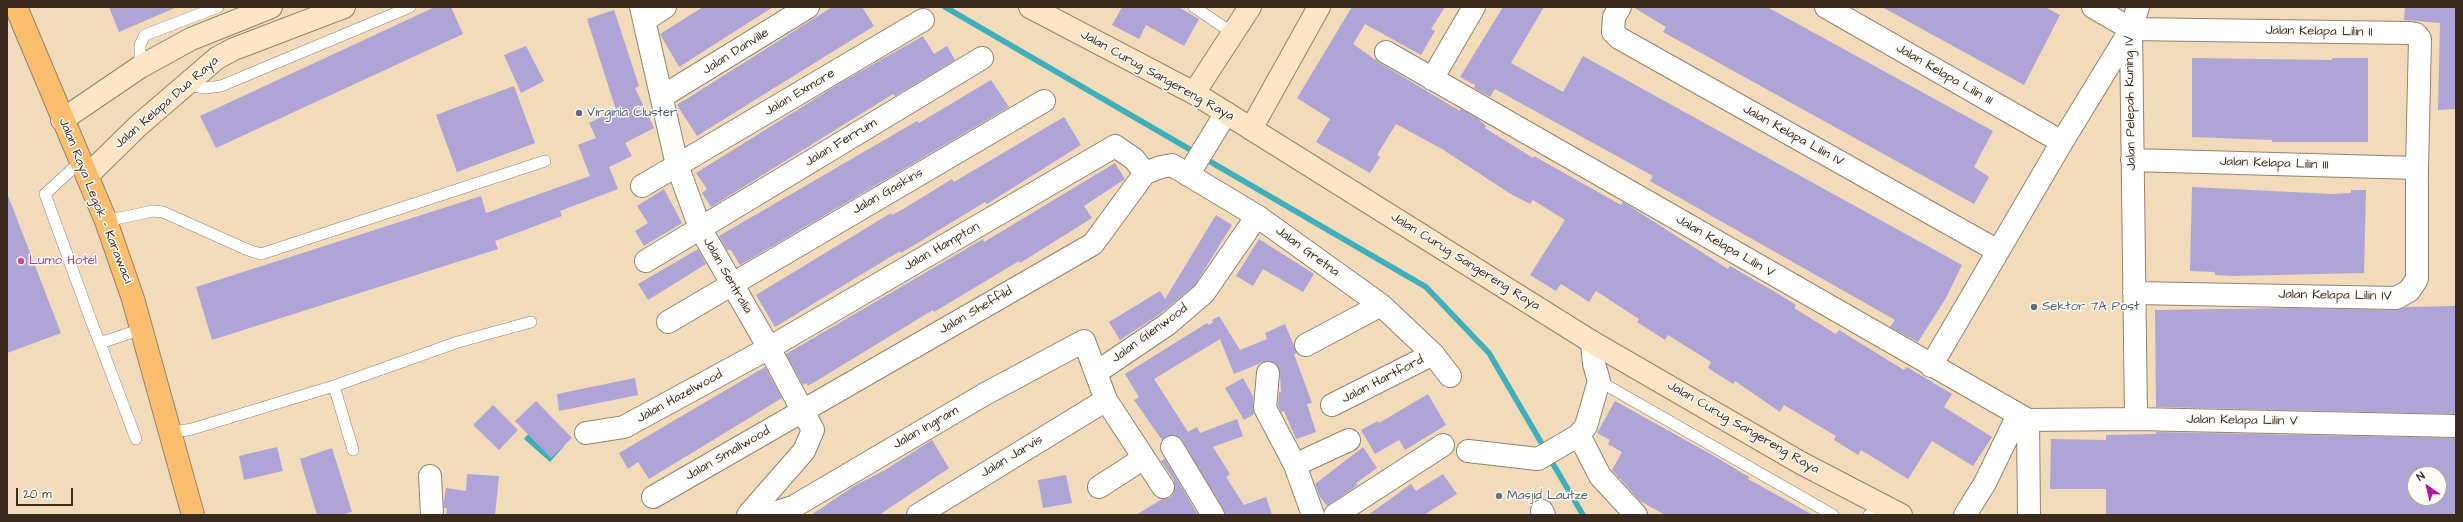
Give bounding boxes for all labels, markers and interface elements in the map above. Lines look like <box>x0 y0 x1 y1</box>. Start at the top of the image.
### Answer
street label: Jalan Kelapa Lilin II <box>2265 23 2373 41</box>
street label: Jalan Danville <box>700 25 772 79</box>
street label: Jalan Curug Sangereng Raya <box>1078 27 1236 125</box>
street label: Jalan Pelepah Kuning IV <box>2122 35 2140 171</box>
street label: Jalan Kelapa Lilin III <box>1893 41 1995 109</box>
street label: Jalan Kelapa Dua Raya <box>112 53 222 153</box>
street label: Jalan Exmore <box>762 66 838 120</box>
street label: Jalan Kelapa Lilin IV <box>1740 102 1846 170</box>
place label: Virginia Cluster <box>587 105 677 121</box>
marker: Virginia Cluster <box>574 108 584 118</box>
street label: Jalan Ferrum <box>802 115 880 171</box>
street label: Jalan Raya Legok - Karawaci <box>55 116 135 286</box>
street label: Jalan Kelapa Lilin III <box>2219 154 2329 174</box>
street label: Jalan Gaskins <box>850 166 926 218</box>
street label: Jalan Curug Sangereng Raya <box>1388 210 1542 314</box>
street label: Jalan Kelapa Lilin V <box>1673 212 1777 282</box>
street label: Jalan Hampton <box>901 219 983 275</box>
street label: Jalan Gretna <box>1272 224 1342 280</box>
street label: Jalan Sentralia <box>699 235 755 317</box>
place label: Lumo Hotel <box>29 253 97 269</box>
marker: Lumo Hotel <box>16 256 26 266</box>
street label: Jalan Sheffild <box>937 284 1015 338</box>
street label: Jalan Kelapa Lilin IV <box>2278 287 2392 305</box>
place label: Sektor 7A Post <box>2042 299 2139 315</box>
street label: Jalan Glenwood <box>1109 301 1191 367</box>
marker: Sektor 7A Post <box>2029 302 2039 312</box>
street label: Jalan Hartford <box>1340 353 1426 407</box>
street label: Jalan Hazelwood <box>634 367 726 427</box>
street label: Jalan Curug Sangereng Raya <box>1664 378 1822 478</box>
street label: Jalan Ingram <box>891 403 961 453</box>
street label: Jalan Kelapa Lilin V <box>2186 412 2298 430</box>
street label: Jalan Smallwood <box>683 424 773 484</box>
street label: Jalan Jarvis <box>978 432 1046 482</box>
north arrow <box>2407 466 2447 506</box>
text: N <box>2414 468 2428 485</box>
scale bar <box>18 480 75 506</box>
text: 20 m <box>23 486 52 503</box>
place label: Masjid Lautze <box>1507 488 1588 504</box>
marker: Masjid Lautze <box>1494 491 1504 501</box>

